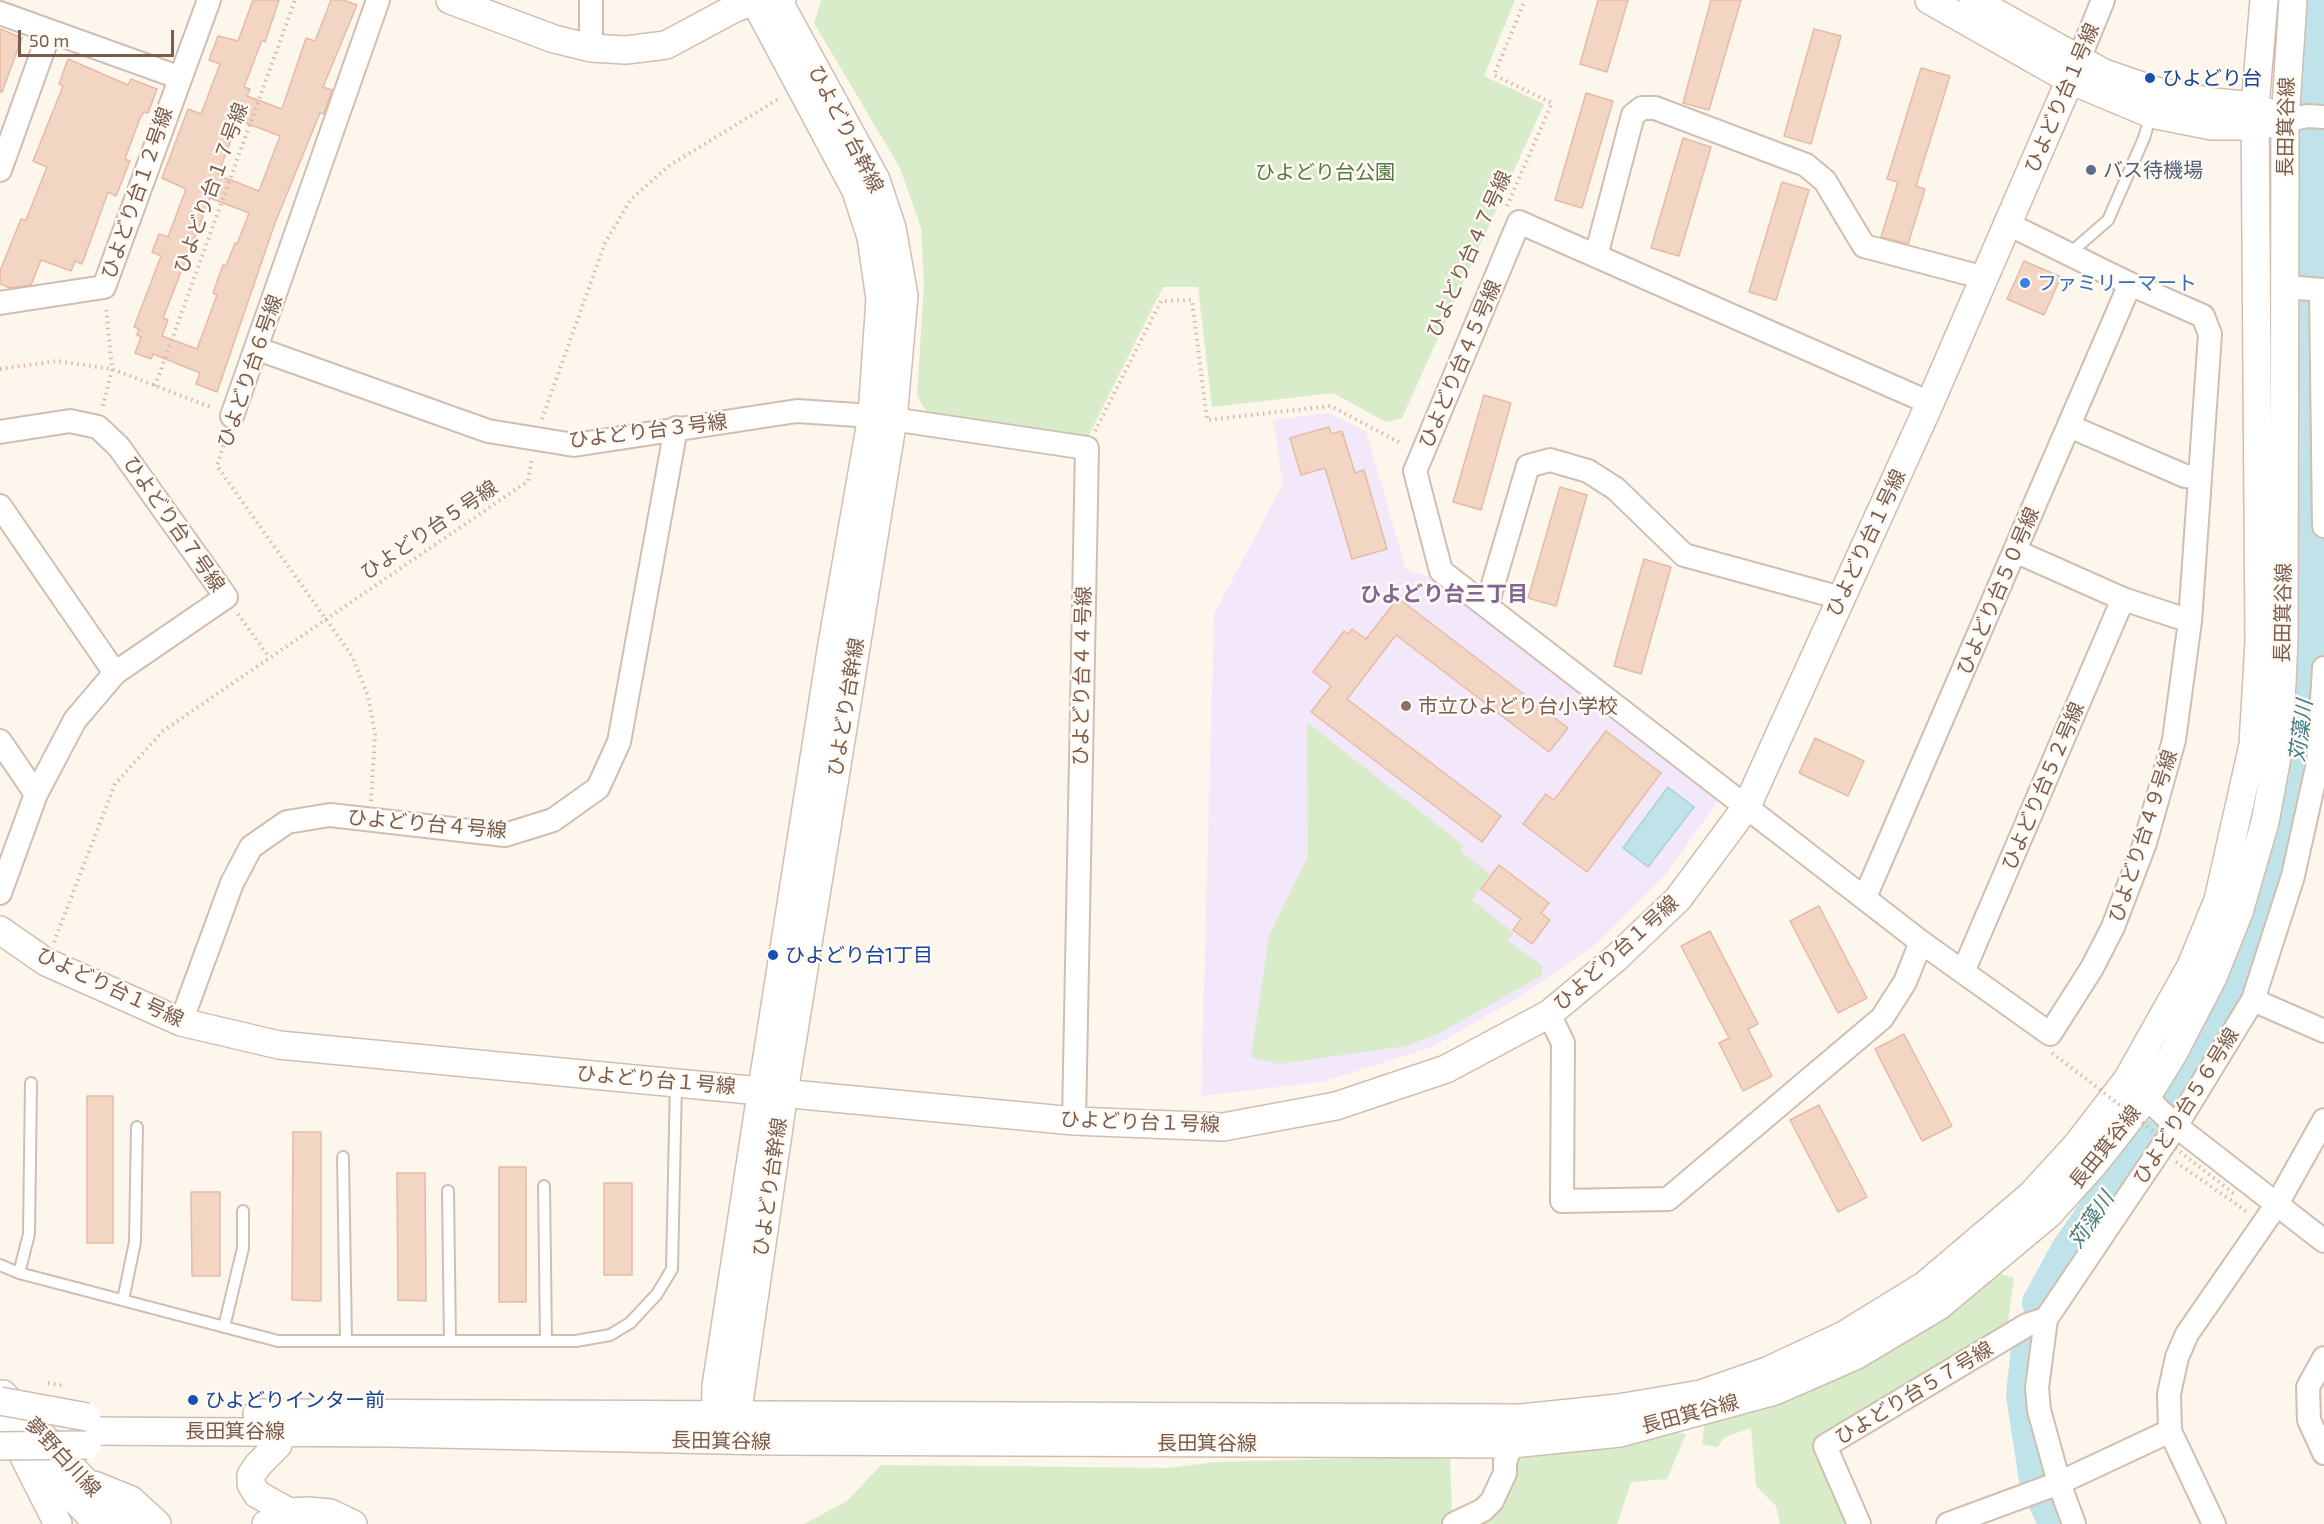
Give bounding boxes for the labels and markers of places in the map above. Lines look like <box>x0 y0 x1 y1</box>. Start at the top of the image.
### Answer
place label: ひよどり台 <box>2162 66 2262 90</box>
marker: ひよどり台 <box>2143 71 2157 85</box>
place label: バス待機場 <box>2103 158 2203 182</box>
marker: バス待機場 <box>2084 163 2098 177</box>
place label: ファミリーマート <box>2037 271 2197 295</box>
marker: ファミリーマート <box>2018 276 2032 290</box>
place label: 市立ひよどり台小学校 <box>1418 694 1618 718</box>
marker: 市立ひよどり台小学校 <box>1399 699 1413 713</box>
place label: ひよどり台1丁目 <box>785 943 933 967</box>
marker: ひよどり台1丁目 <box>766 948 780 962</box>
place label: ひよどりインター前 <box>205 1388 385 1412</box>
marker: ひよどりインター前 <box>186 1393 200 1407</box>

